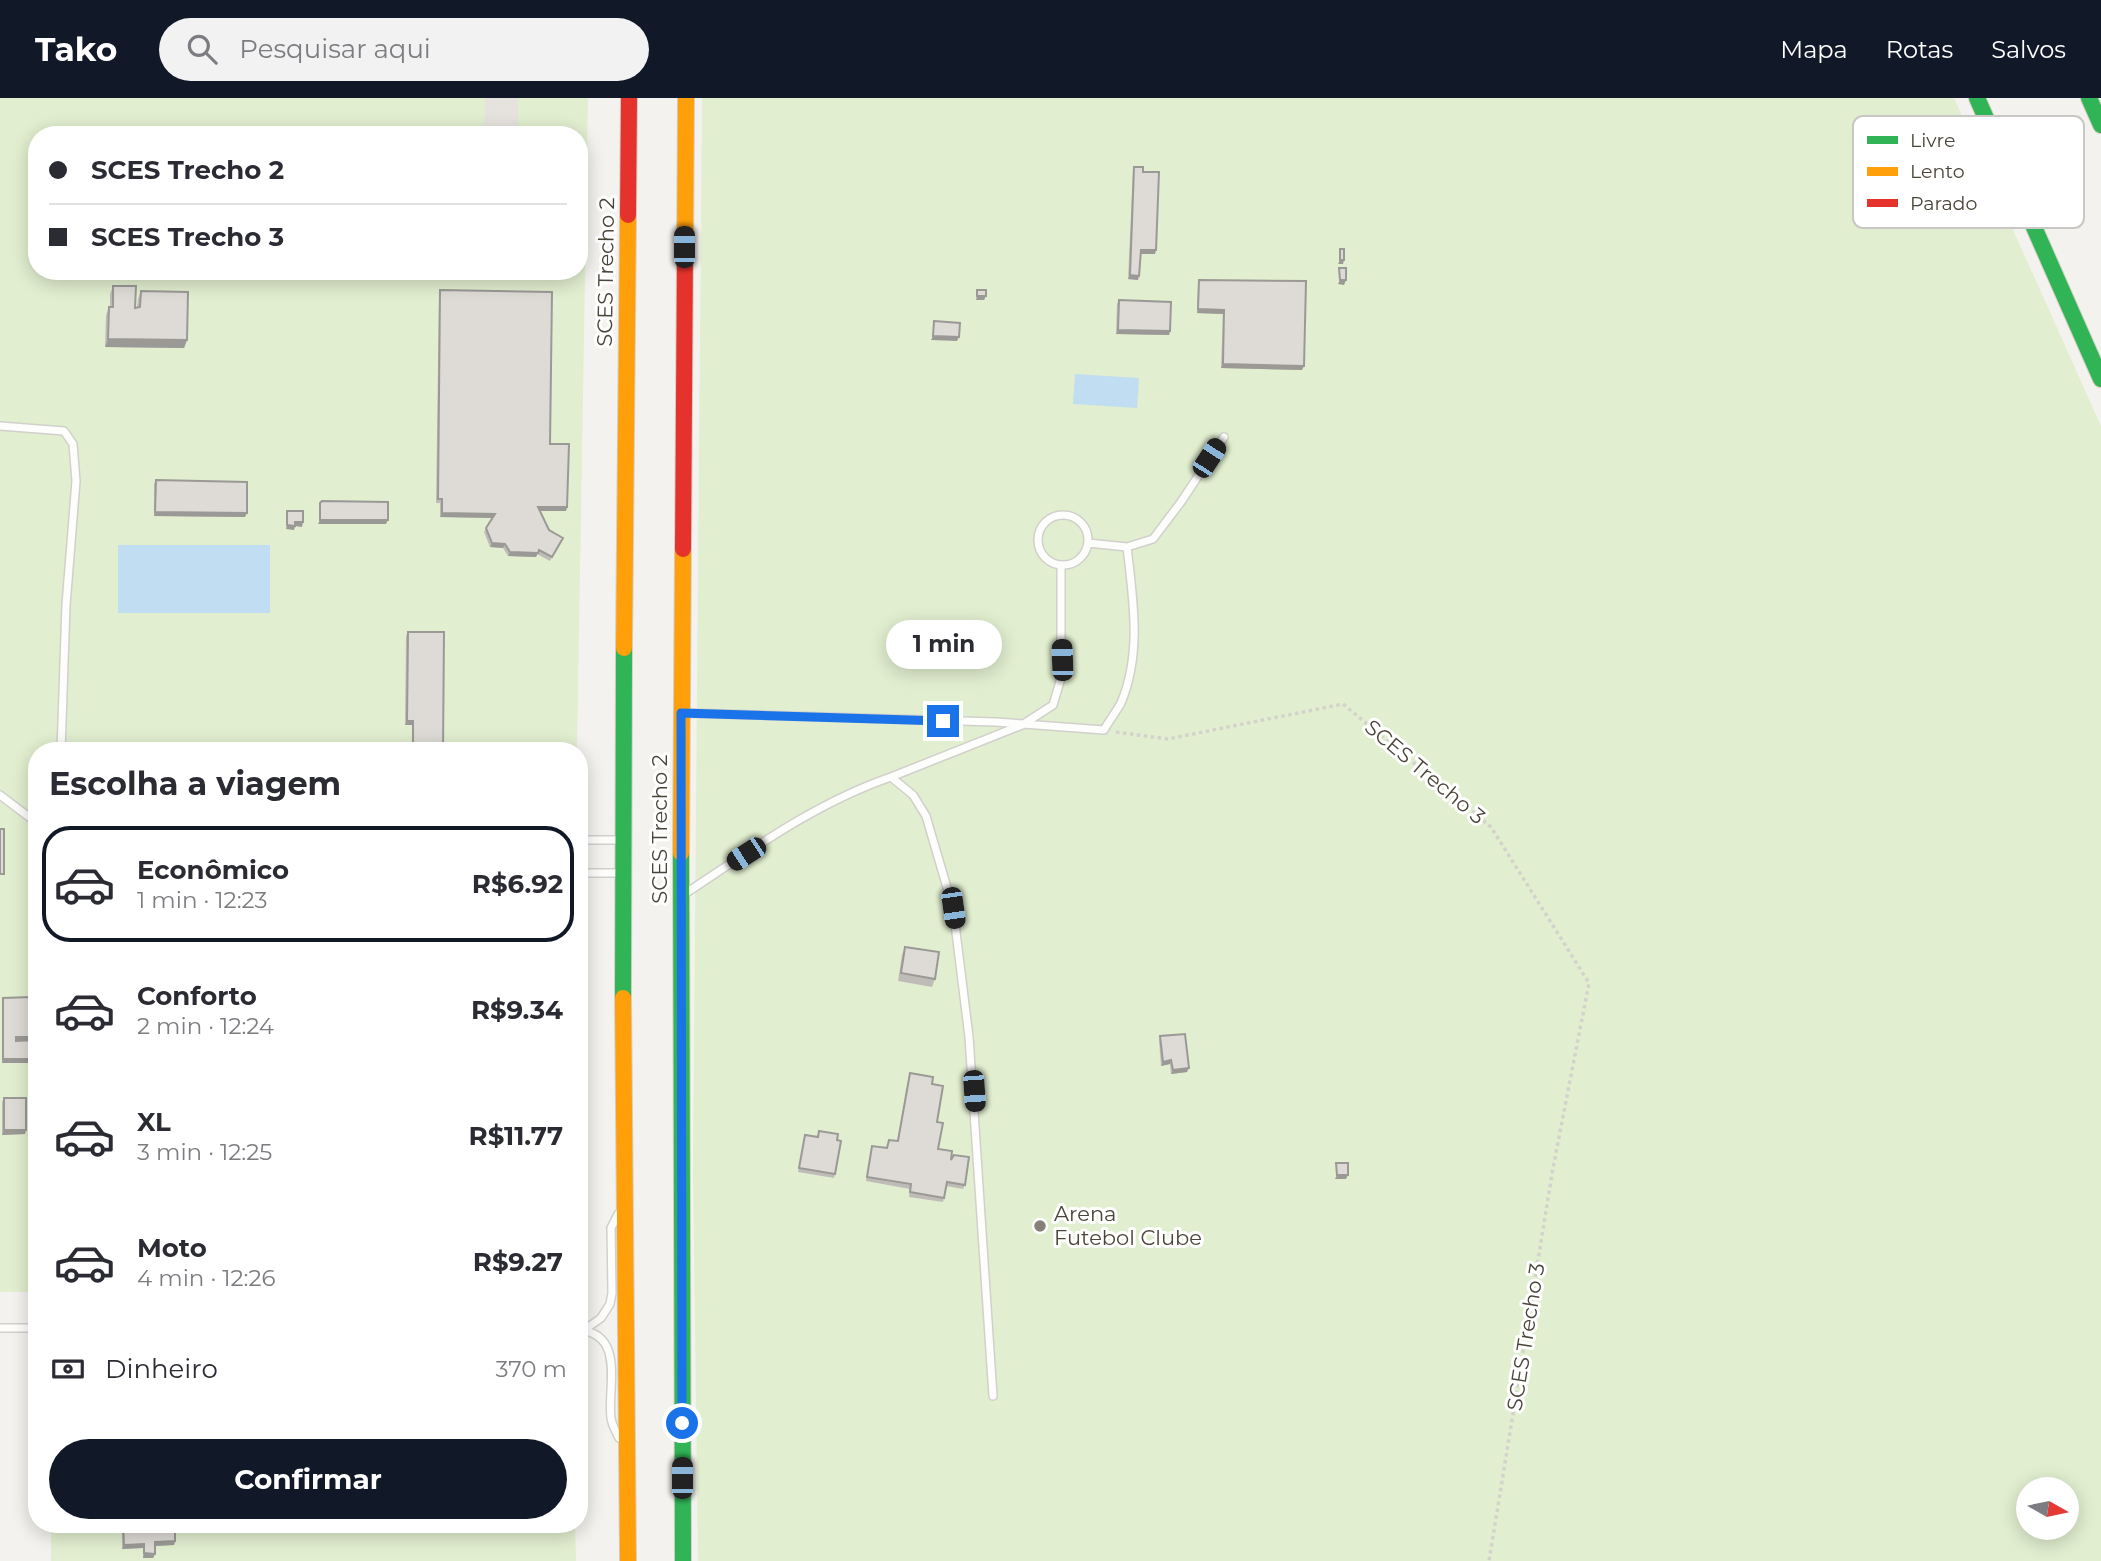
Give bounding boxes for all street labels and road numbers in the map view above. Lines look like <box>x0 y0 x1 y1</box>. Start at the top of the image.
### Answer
street label: SCES Trecho 2 <box>592 197 619 347</box>
street label: SCES Trecho 3 <box>1360 714 1491 829</box>
street label: SCES Trecho 2 <box>647 754 672 904</box>
street label: SCES Trecho 3 <box>1501 1261 1550 1413</box>

